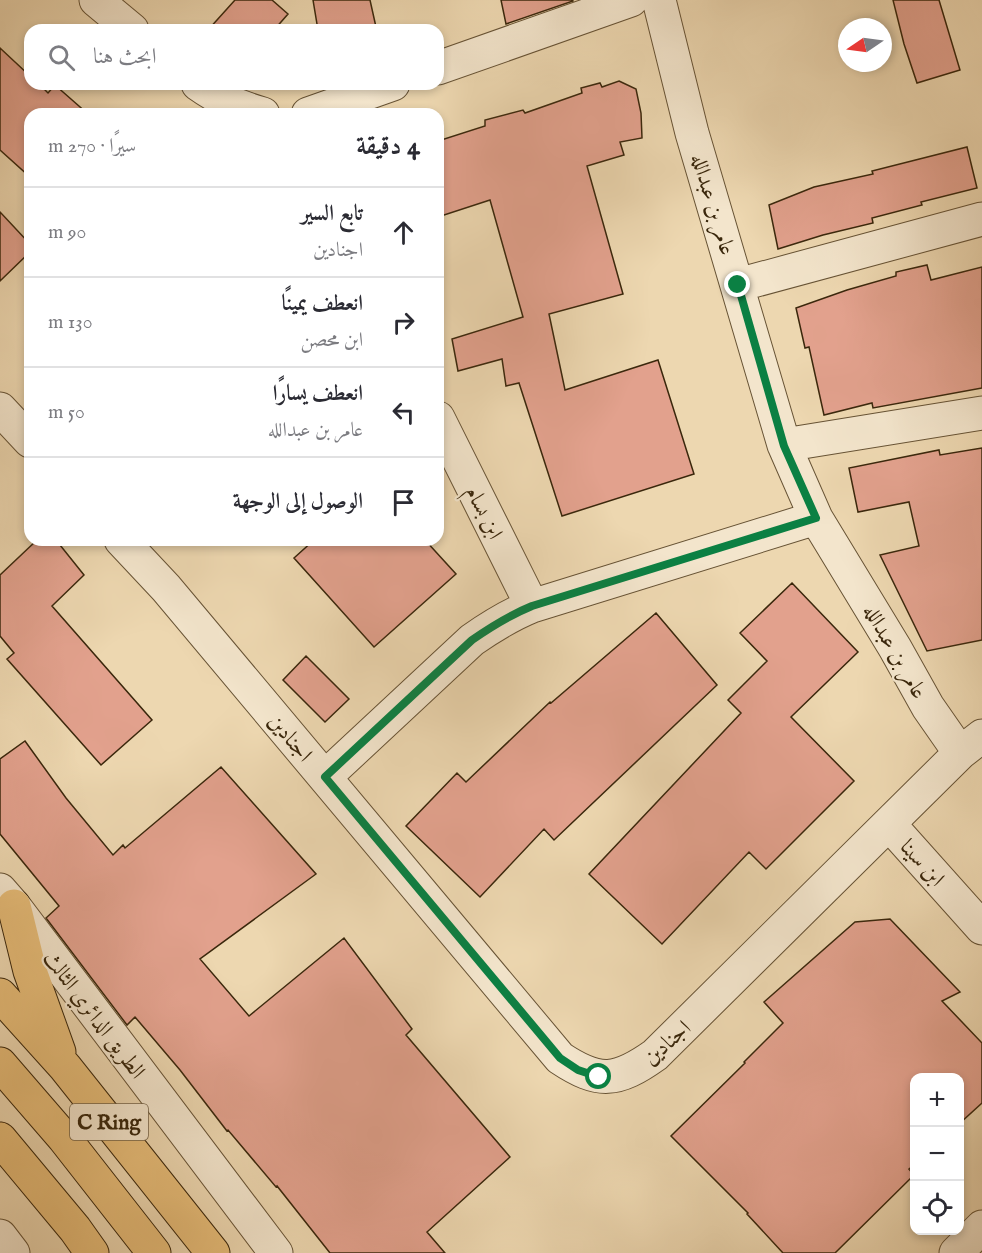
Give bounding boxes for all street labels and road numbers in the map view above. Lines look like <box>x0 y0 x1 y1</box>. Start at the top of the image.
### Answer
street label: عامر بن عبدالله <box>683 150 741 259</box>
street label: ابن بسام <box>454 481 509 546</box>
street label: عامر بن عبدالله <box>856 600 933 704</box>
street label: اجنادين <box>261 708 318 768</box>
street label: ابن سينا <box>893 834 950 893</box>
street label: الطريق الدائري الثالث <box>34 945 151 1086</box>
street label: اجنادين <box>637 1015 697 1072</box>
road number: C Ring <box>70 1104 148 1140</box>

